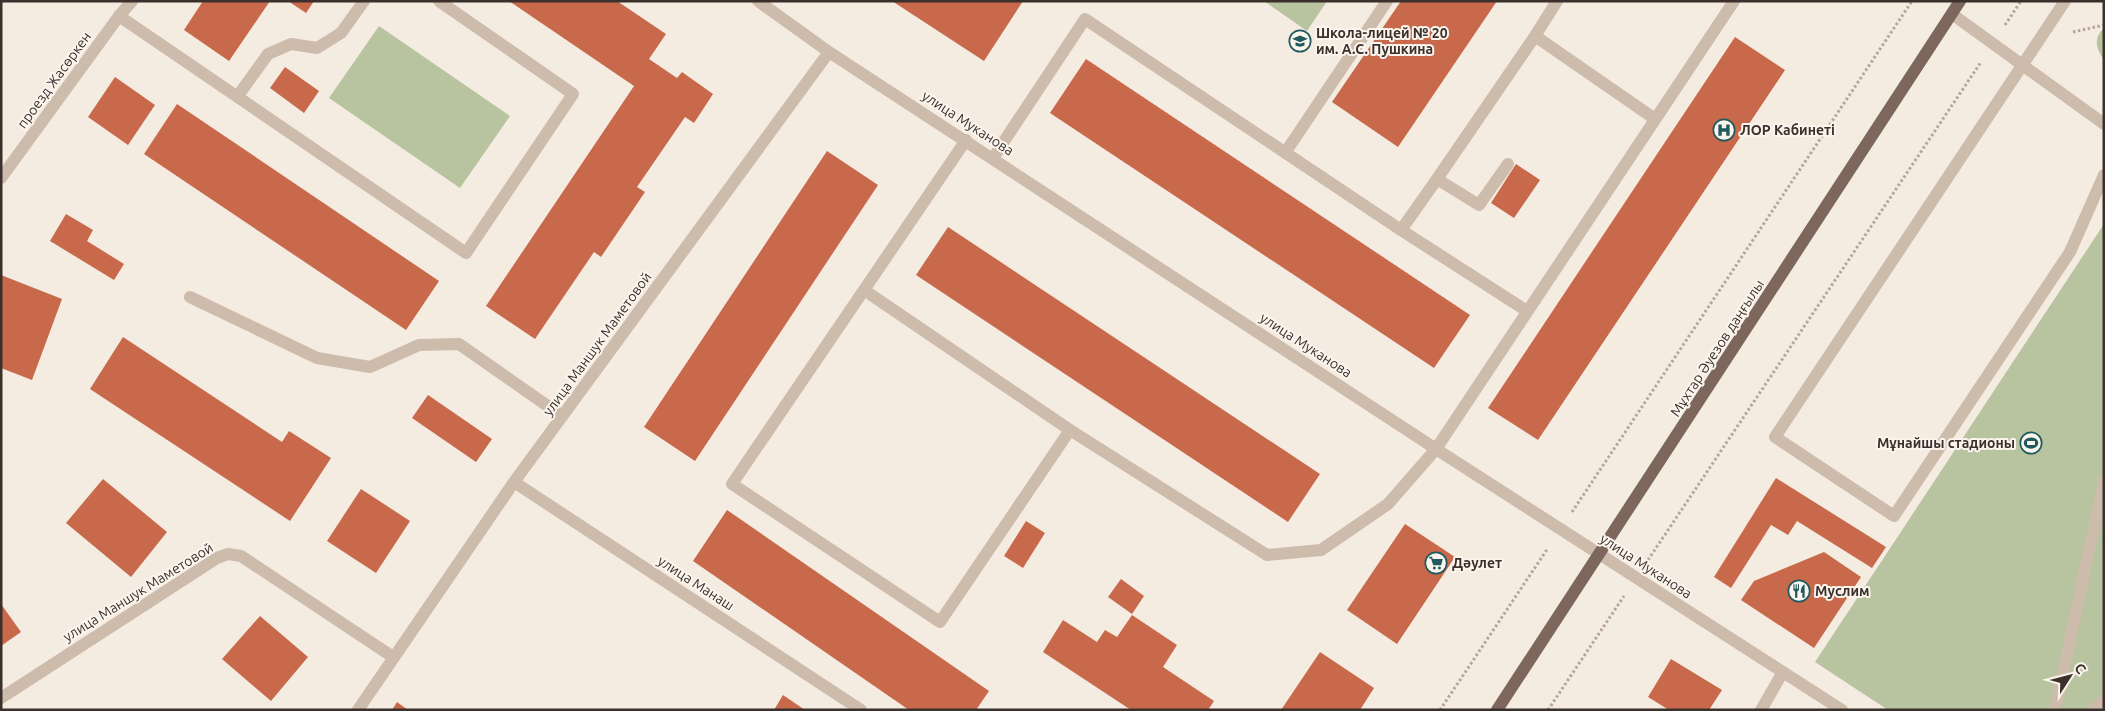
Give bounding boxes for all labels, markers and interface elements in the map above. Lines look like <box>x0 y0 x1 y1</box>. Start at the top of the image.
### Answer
place label: Школа-лицей № 20 им. А.С. Пушкина <box>1316 25 1448 57</box>
street label: проезд Жасөркен <box>14 29 94 131</box>
school or university icon: Школа-лицей № 20 им. А.С. Пушкина <box>1288 29 1312 53</box>
street label: улица Муканова <box>919 87 1017 159</box>
hospital icon: ЛОР Кабинетi <box>1712 118 1736 142</box>
place label: ЛОР Кабинетi <box>1740 122 1835 138</box>
street label: улица Маншук Маметовой <box>540 269 654 419</box>
street label: Мұхтар Әуезов даңғылы <box>1667 277 1767 419</box>
street label: улица Муканова <box>1257 309 1355 381</box>
sports icon: Мұнайшы стадионы <box>2019 431 2043 455</box>
place label: Мұнайшы стадионы <box>1877 435 2015 451</box>
street label: улица Муканова <box>1597 530 1695 602</box>
street label: улица Маншук Маметовой <box>60 539 216 645</box>
supermarket icon: Дәулет <box>1424 551 1448 575</box>
street label: улица Манаш <box>655 552 737 614</box>
place label: Дәулет <box>1452 555 1502 571</box>
restaurant icon: Муслим <box>1787 579 1811 603</box>
place label: Муслим <box>1815 583 1870 599</box>
north arrow <box>2045 651 2095 701</box>
text: С <box>2071 660 2090 677</box>

